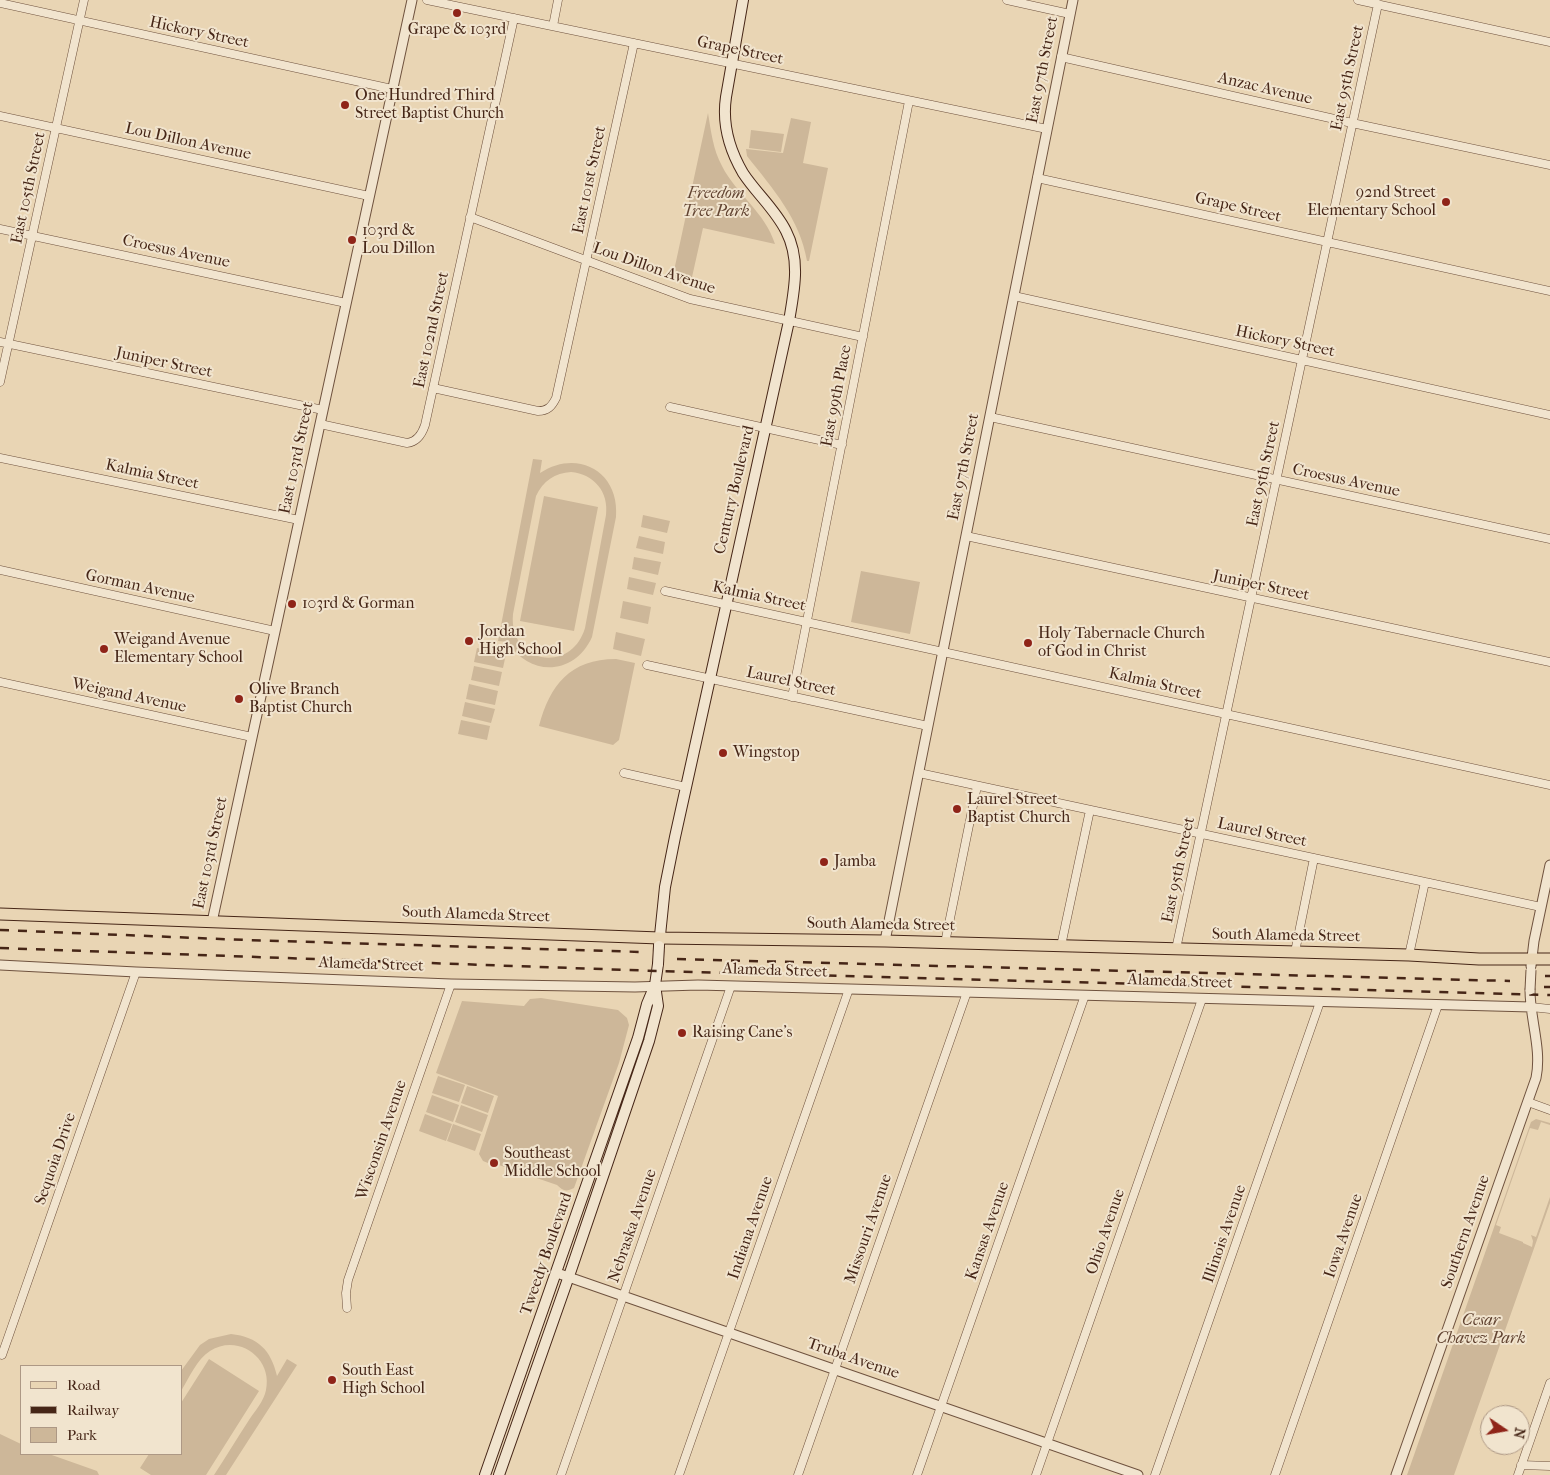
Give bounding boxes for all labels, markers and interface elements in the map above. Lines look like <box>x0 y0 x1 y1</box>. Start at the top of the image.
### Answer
marker: Grape & 103rd <box>451 7 463 19</box>
street label: Hickory Street <box>147 13 251 53</box>
street label: East 97th Street <box>1023 15 1063 125</box>
place label: Grape & 103rd <box>408 20 506 40</box>
street label: East 95th Street <box>1327 23 1369 133</box>
street label: Grape Street <box>695 32 785 70</box>
street label: Anzac Avenue <box>1216 69 1314 109</box>
place label: One Hundred Third Street Baptist Church <box>355 86 504 124</box>
marker: One Hundred Third Street Baptist Church <box>339 99 351 111</box>
street label: Lou Dillon Avenue <box>123 119 253 165</box>
street label: East 101st Street <box>569 124 611 236</box>
street label: East 105th Street <box>8 130 50 246</box>
place label: 92nd Street Elementary School <box>1307 183 1436 221</box>
park label: Freedom Tree Park <box>682 184 750 222</box>
street label: Grape Street <box>1193 189 1283 227</box>
marker: 92nd Street Elementary School <box>1440 196 1452 208</box>
place label: 103rd & Lou Dillon <box>362 221 435 259</box>
street label: Croesus Avenue <box>121 231 231 273</box>
marker: 103rd & Lou Dillon <box>346 234 358 246</box>
street label: Lou Dillon Avenue <box>590 239 718 299</box>
street label: East 102nd Street <box>410 270 454 390</box>
street label: Hickory Street <box>1233 322 1337 362</box>
street label: Juniper Street <box>114 343 214 383</box>
street label: East 99th Place <box>818 343 856 449</box>
street label: East 103rd Street <box>276 400 318 516</box>
street label: East 97th Street <box>944 412 984 522</box>
street label: East 95th Street <box>1243 419 1285 529</box>
street label: Century Boulevard <box>711 424 759 556</box>
street label: Kalmia Street <box>104 456 200 494</box>
street label: Croesus Avenue <box>1291 460 1401 502</box>
street label: Gorman Avenue <box>84 566 196 608</box>
street label: Juniper Street <box>1211 566 1311 606</box>
street label: Kalmia Street <box>711 578 807 616</box>
place label: 103rd & Gorman <box>302 594 414 614</box>
marker: 103rd & Gorman <box>286 598 298 610</box>
place label: Jordan High School <box>479 622 562 660</box>
place label: Holy Tabernacle Church of God in Christ <box>1038 624 1205 662</box>
place label: Weigand Avenue Elementary School <box>114 630 243 668</box>
marker: Jordan High School <box>463 635 475 647</box>
marker: Holy Tabernacle Church of God in Christ <box>1022 637 1034 649</box>
marker: Weigand Avenue Elementary School <box>98 643 110 655</box>
street label: Laurel Street <box>745 663 837 701</box>
street label: Kalmia Street <box>1107 664 1203 704</box>
street label: Weigand Avenue <box>70 675 188 717</box>
place label: Olive Branch Baptist Church <box>249 680 352 718</box>
marker: Olive Branch Baptist Church <box>233 693 245 705</box>
place label: Wingstop <box>733 743 800 763</box>
marker: Wingstop <box>717 747 729 759</box>
place label: Laurel Street Baptist Church <box>967 790 1070 828</box>
street label: East 103rd Street <box>190 795 232 911</box>
marker: Laurel Street Baptist Church <box>951 803 963 815</box>
street label: Laurel Street <box>1216 814 1308 852</box>
street label: East 95th Street <box>1158 815 1200 925</box>
place label: Jamba <box>834 852 876 872</box>
marker: Jamba <box>818 856 830 868</box>
street label: South Alameda Street <box>401 903 551 927</box>
street label: South Alameda Street <box>807 914 955 936</box>
street label: South Alameda Street <box>1212 925 1360 947</box>
street label: Alameda Street <box>318 954 424 976</box>
street label: Alameda Street <box>722 960 828 982</box>
street label: Alameda Street <box>1127 971 1233 993</box>
place label: Raising Cane's <box>692 1023 792 1043</box>
marker: Raising Cane's <box>676 1027 688 1039</box>
street label: Wisconsin Avenue <box>352 1078 412 1202</box>
street label: Sequoia Drive <box>31 1110 81 1208</box>
place label: Southeast Middle School <box>504 1144 601 1182</box>
marker: Southeast Middle School <box>488 1157 500 1169</box>
street label: Nebraska Avenue <box>605 1167 661 1285</box>
street label: Missouri Avenue <box>841 1172 897 1286</box>
street label: Southern Avenue <box>1438 1173 1494 1291</box>
street label: Indiana Avenue <box>724 1174 778 1282</box>
street label: Kansas Avenue <box>962 1179 1014 1283</box>
street label: Illinois Avenue <box>1199 1182 1251 1286</box>
street label: Ohio Avenue <box>1082 1187 1130 1277</box>
street label: Tweedy Boulevard <box>517 1190 577 1318</box>
street label: Iowa Avenue <box>1321 1191 1367 1281</box>
park label: Cesar Chavez Park <box>1436 1311 1526 1349</box>
street label: Truba Avenue <box>804 1334 902 1384</box>
place label: South East High School <box>342 1361 425 1399</box>
legend <box>20 1365 182 1455</box>
marker: South East High School <box>326 1374 338 1386</box>
text: Road <box>67 1376 100 1394</box>
text: Railway <box>67 1401 119 1419</box>
north arrow <box>1480 1405 1530 1455</box>
text: Park <box>67 1426 97 1444</box>
text: N <box>1510 1426 1529 1440</box>

